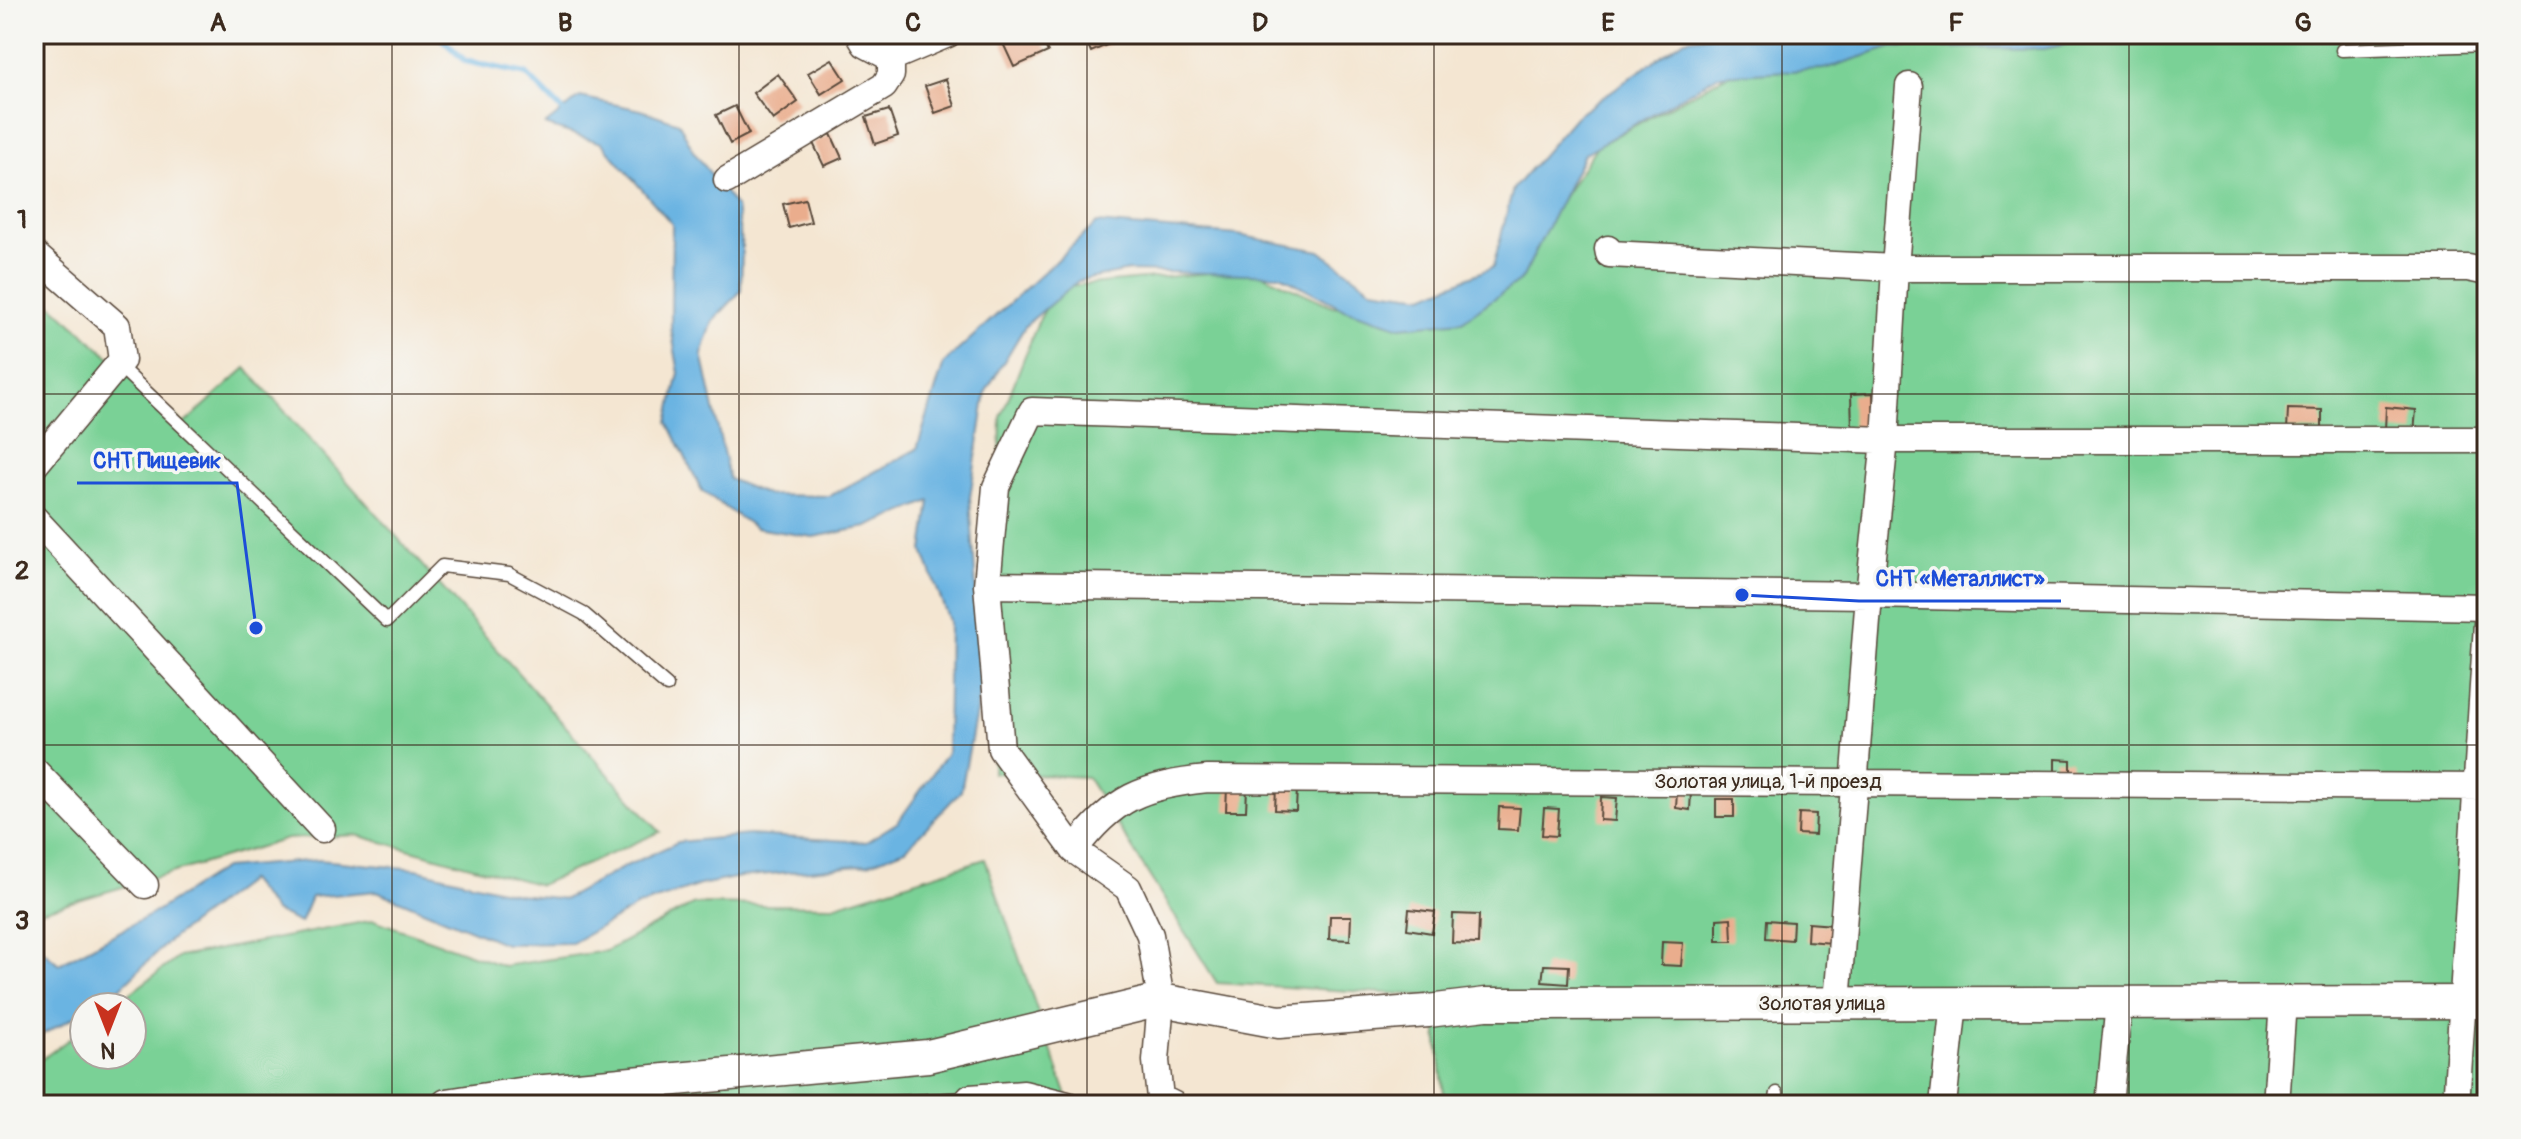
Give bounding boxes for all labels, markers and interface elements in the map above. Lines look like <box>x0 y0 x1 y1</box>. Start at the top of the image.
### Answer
text: A <box>210 7 227 39</box>
text: B <box>558 7 572 39</box>
text: C <box>905 7 921 39</box>
text: D <box>1252 7 1268 39</box>
text: E <box>1601 7 1615 39</box>
text: F <box>1948 7 1964 39</box>
text: G <box>2294 7 2312 39</box>
text: 1 <box>17 204 27 236</box>
callout: СНТ Пищевик <box>77 437 237 483</box>
text: СНТ Пищевик <box>93 447 221 475</box>
text: 2 <box>15 555 29 587</box>
callout: СНТ «Металлист» <box>1859 555 2061 601</box>
text: СНТ «Металлист» <box>1875 565 2045 593</box>
street label: Золотая улица, 1-й проезд <box>1654 769 1882 794</box>
text: 3 <box>15 905 29 937</box>
north arrow <box>68 991 148 1071</box>
street label: Золотая улица <box>1759 991 1885 1016</box>
text: N <box>100 1036 115 1064</box>

